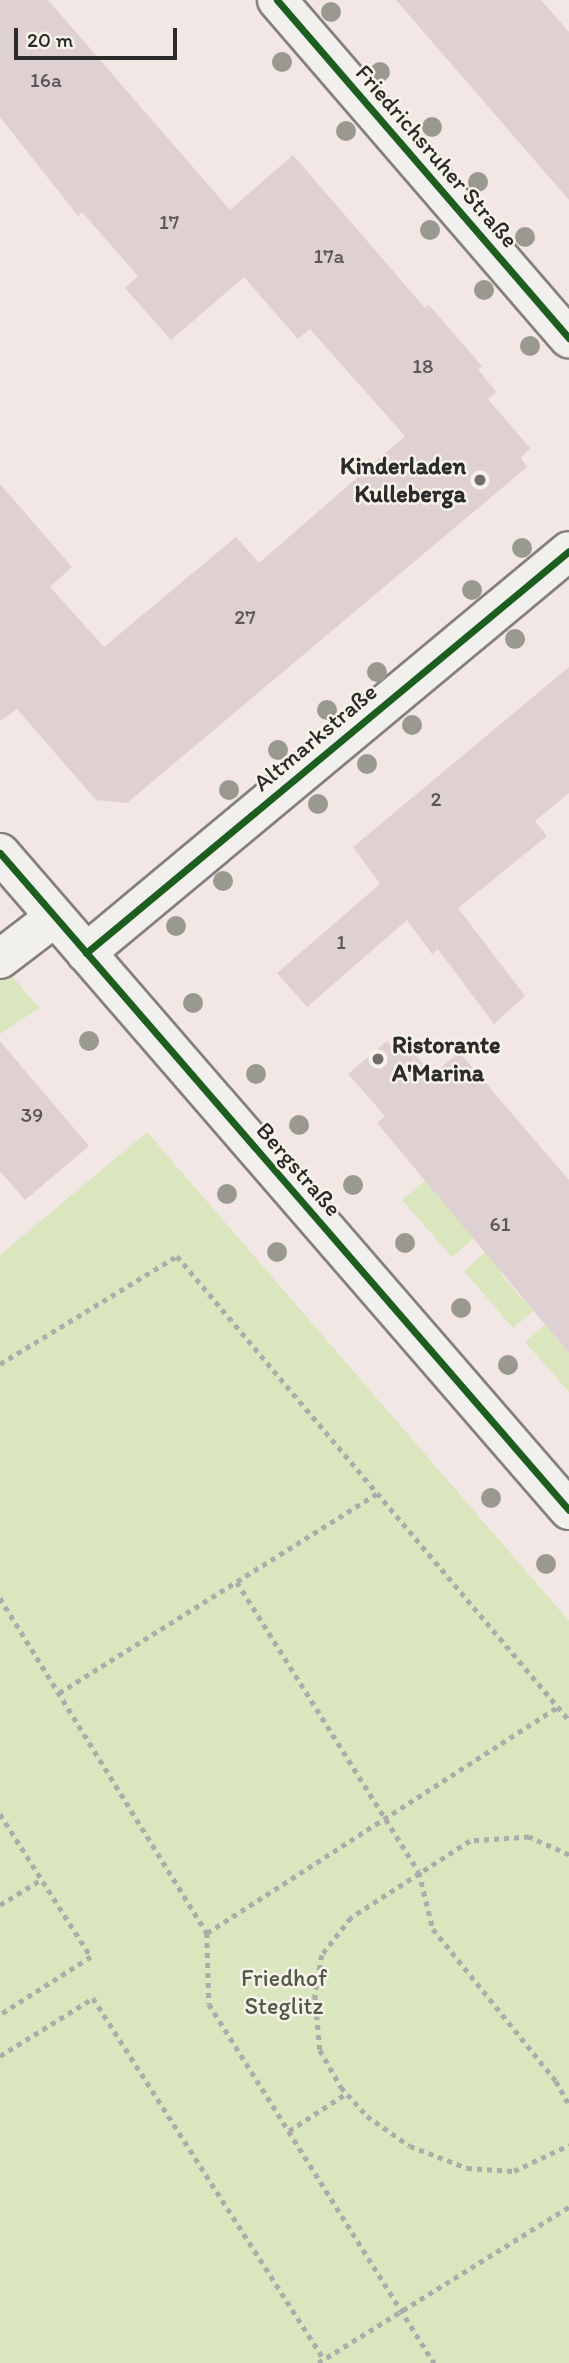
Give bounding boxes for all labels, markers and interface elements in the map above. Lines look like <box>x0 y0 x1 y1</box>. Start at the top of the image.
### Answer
scale bar <box>18 14 180 58</box>
text: 20 m <box>27 27 73 52</box>
street label: Friedrichsruher Straße <box>350 58 524 254</box>
house number: 16a <box>30 67 62 93</box>
house number: 17 <box>159 209 179 235</box>
house number: 17a <box>313 243 345 269</box>
house number: 18 <box>412 353 434 379</box>
place label: Kinderladen Kulleberga <box>340 452 466 508</box>
marker: Kinderladen Kulleberga <box>472 472 488 488</box>
house number: 27 <box>234 604 256 630</box>
street label: Altmarkstraße <box>247 677 383 797</box>
house number: 2 <box>430 786 442 812</box>
house number: 1 <box>336 929 346 955</box>
place label: Ristorante A'Marina <box>392 1031 500 1087</box>
marker: Ristorante A'Marina <box>370 1051 386 1067</box>
house number: 39 <box>21 1102 43 1128</box>
street label: Bergstraße <box>250 1116 348 1222</box>
house number: 61 <box>490 1211 510 1237</box>
park label: Friedhof Steglitz <box>241 1964 327 2020</box>

